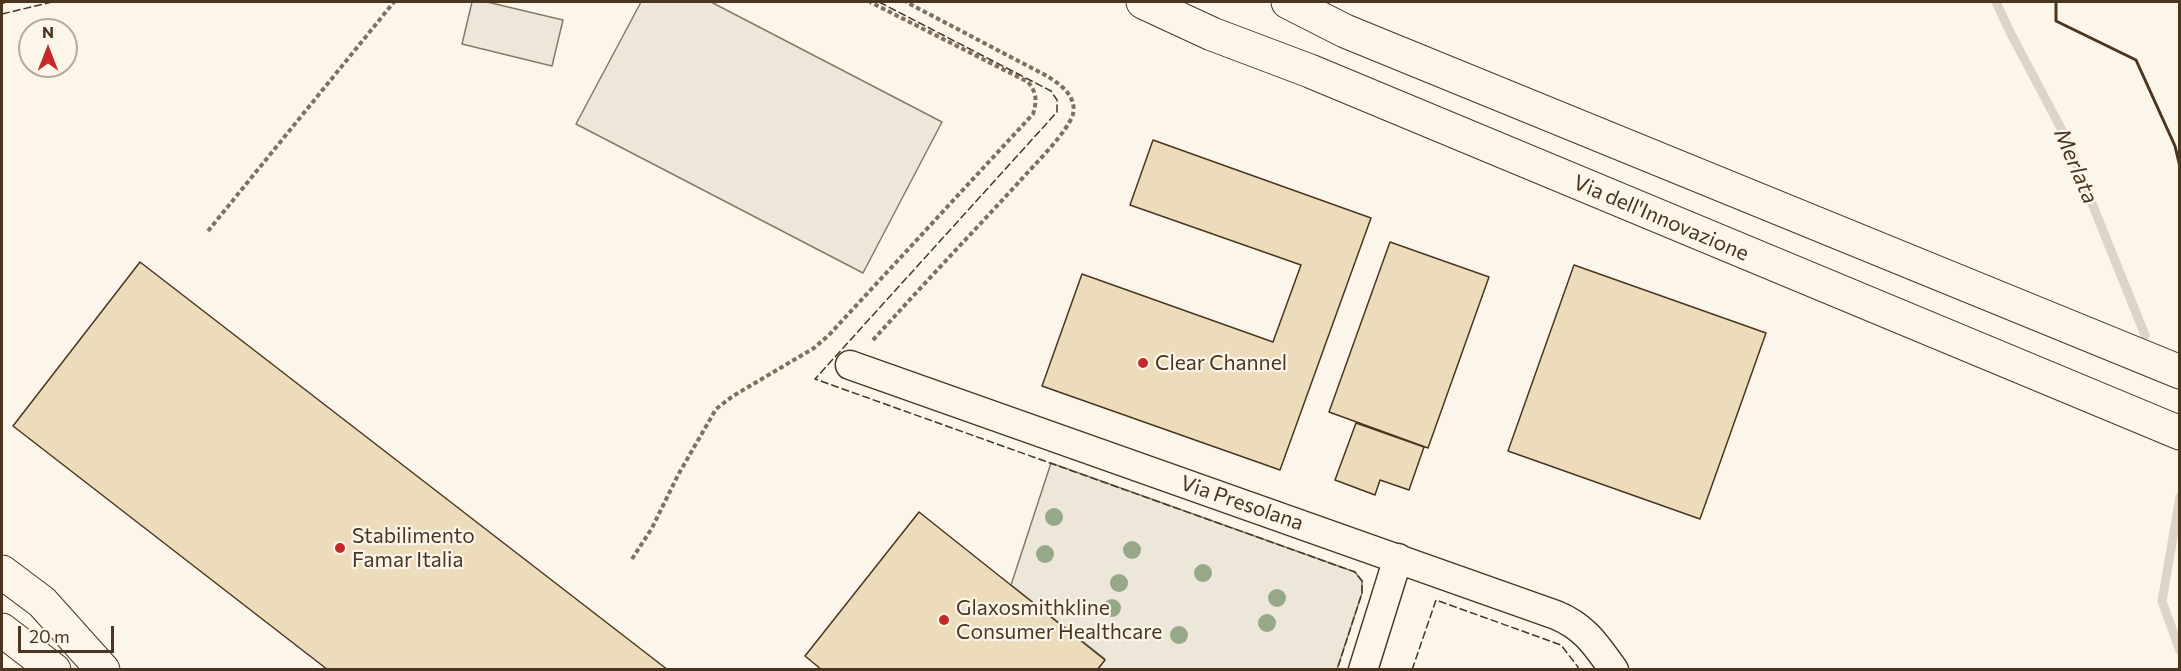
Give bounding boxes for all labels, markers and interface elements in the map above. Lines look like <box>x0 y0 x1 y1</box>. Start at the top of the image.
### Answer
north arrow <box>18 18 78 78</box>
text: N <box>42 22 54 41</box>
water label: Merlata <box>2048 124 2104 208</box>
street label: Via dell'Innovazione <box>1570 170 1752 266</box>
place label: Clear Channel <box>1155 350 1287 376</box>
marker: Clear Channel <box>1136 356 1150 370</box>
street label: Via Presolana <box>1177 470 1307 536</box>
place label: Stabilimento Famar Italia <box>352 523 475 573</box>
marker: Stabilimento Famar Italia <box>333 541 347 555</box>
place label: Glaxosmithkline Consumer Healthcare <box>956 595 1162 645</box>
marker: Glaxosmithkline Consumer Healthcare <box>937 613 951 627</box>
scale bar <box>21 614 117 652</box>
text: 20 m <box>29 625 70 647</box>

